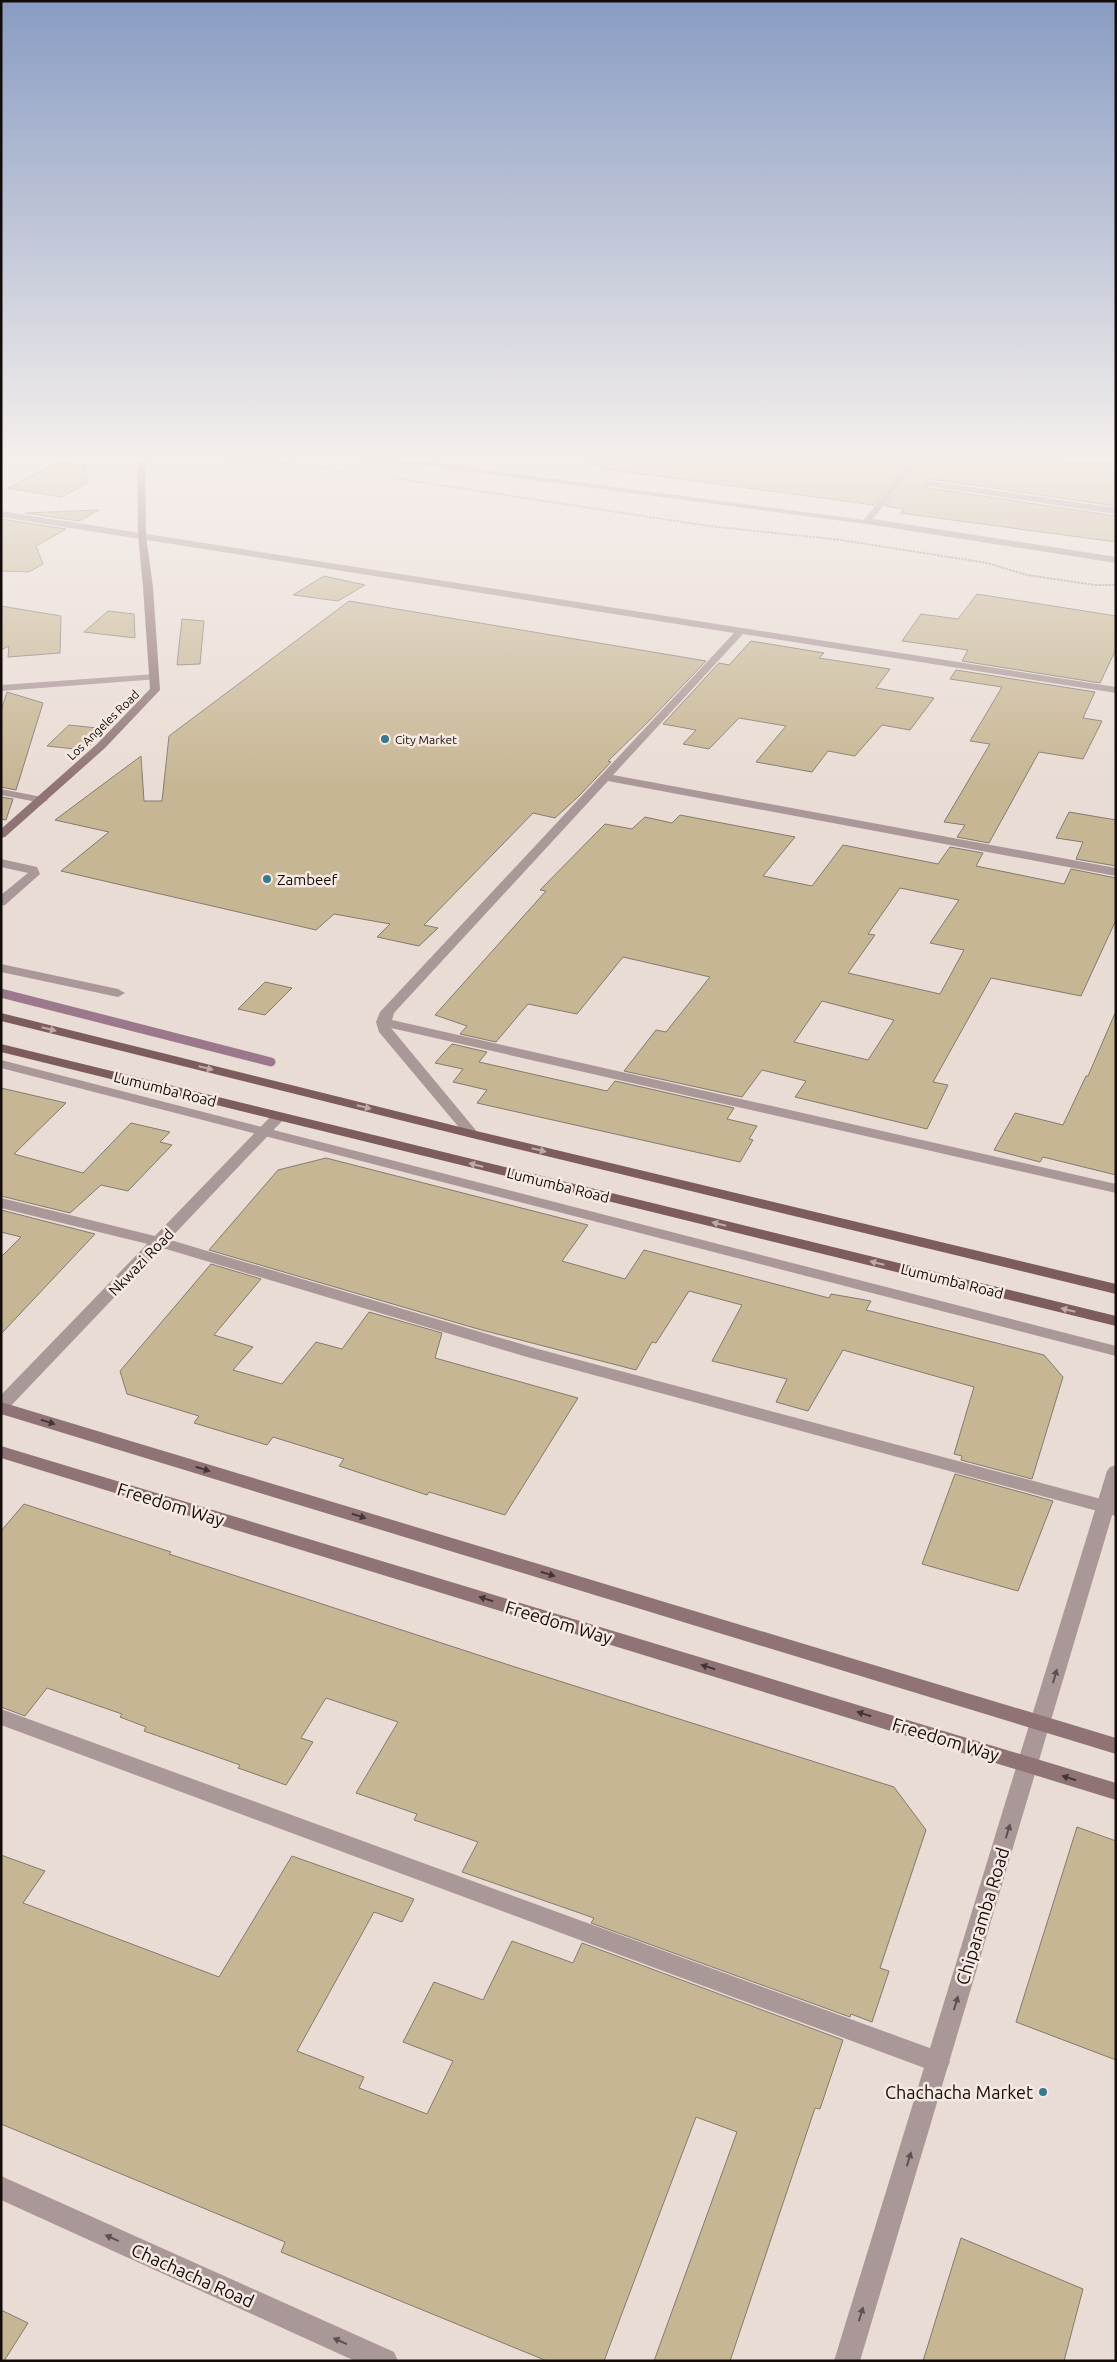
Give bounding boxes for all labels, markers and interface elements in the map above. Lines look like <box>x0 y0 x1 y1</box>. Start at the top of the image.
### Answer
street label: Los Angeles Road <box>64 687 142 763</box>
marker: City Market <box>379 733 391 745</box>
place label: City Market <box>395 733 457 746</box>
place label: Zambeef <box>277 871 337 888</box>
marker: Zambeef <box>261 873 273 885</box>
one-way arrow <box>41 1025 56 1033</box>
one-way arrow <box>199 1064 214 1072</box>
street label: Lumumba Road <box>112 1068 218 1110</box>
one-way arrow <box>357 1103 372 1111</box>
one-way arrow <box>531 1146 546 1154</box>
one-way arrow <box>468 1161 483 1169</box>
street label: Lumumba Road <box>505 1164 611 1206</box>
one-way arrow <box>711 1220 726 1228</box>
street label: Nkwazi Road <box>105 1225 177 1299</box>
one-way arrow <box>869 1259 884 1267</box>
street label: Lumumba Road <box>899 1260 1005 1302</box>
one-way arrow <box>1061 1305 1076 1313</box>
one-way arrow <box>41 1419 56 1427</box>
one-way arrow <box>196 1466 211 1474</box>
street label: Freedom Way <box>115 1478 227 1530</box>
one-way arrow <box>352 1513 367 1521</box>
one-way arrow <box>541 1570 556 1578</box>
one-way arrow <box>478 1595 493 1603</box>
street label: Freedom Way <box>503 1596 615 1648</box>
one-way arrow <box>701 1663 716 1671</box>
one-way arrow <box>1052 1669 1060 1684</box>
one-way arrow <box>856 1710 871 1718</box>
street label: Freedom Way <box>890 1713 1002 1765</box>
one-way arrow <box>1062 1773 1077 1781</box>
one-way arrow <box>1005 1823 1013 1838</box>
street label: Chiparamba Road <box>952 1845 1012 1987</box>
one-way arrow <box>952 1996 960 2011</box>
place label: Chachacha Market <box>885 2082 1033 2102</box>
marker: Chachacha Market <box>1037 2086 1049 2098</box>
one-way arrow <box>905 2151 913 2166</box>
one-way arrow <box>105 2234 119 2242</box>
street label: Chachacha Road <box>129 2239 257 2311</box>
one-way arrow <box>858 2306 866 2321</box>
one-way arrow <box>333 2336 347 2344</box>

